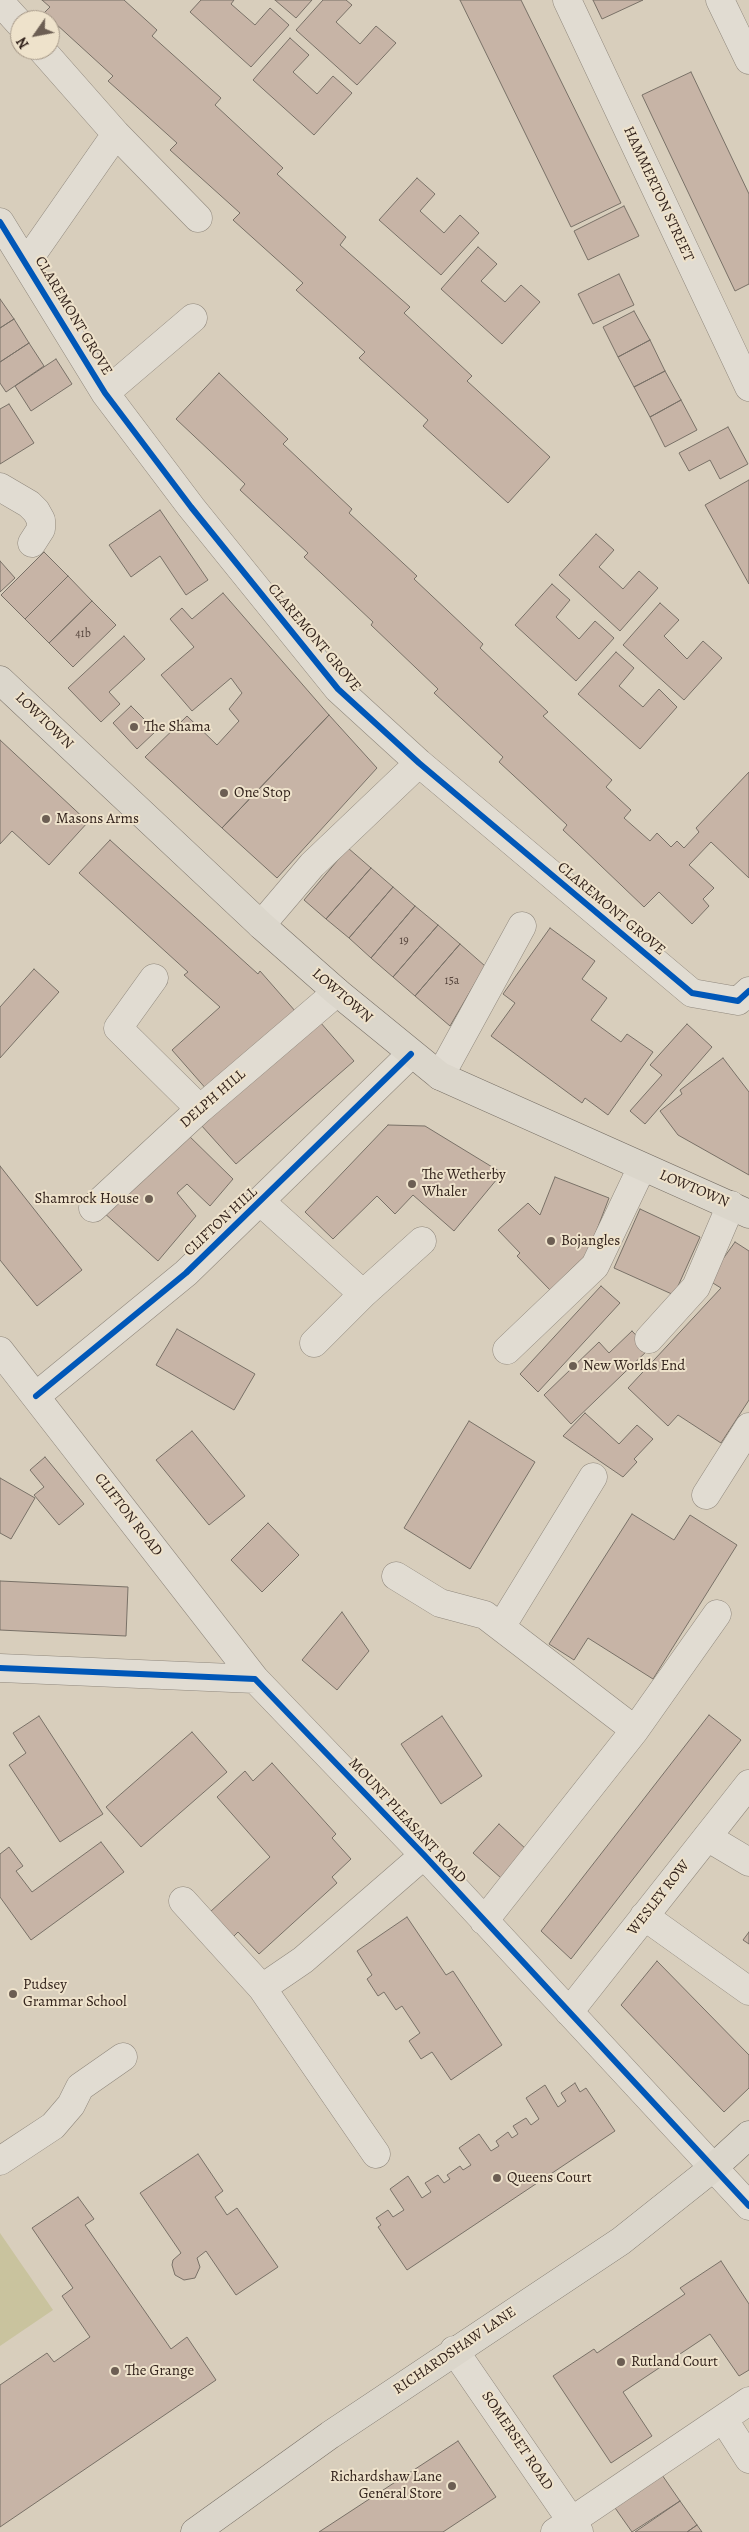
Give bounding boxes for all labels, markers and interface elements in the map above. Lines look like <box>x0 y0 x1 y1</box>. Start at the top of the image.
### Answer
north arrow <box>10 10 60 60</box>
text: N <box>12 33 34 52</box>
street label: HAMMERTON STREET <box>619 124 697 264</box>
street label: CLAREMONT GROVE <box>30 253 116 379</box>
street label: CLAREMONT GROVE <box>263 580 365 696</box>
house number: 41b <box>75 627 91 641</box>
street label: LOWTOWN <box>11 689 77 753</box>
place label: The Shama <box>144 718 211 736</box>
marker: The Shama <box>128 721 140 733</box>
place label: One Stop <box>234 784 291 802</box>
marker: One Stop <box>218 787 230 799</box>
place label: Masons Arms <box>56 810 139 828</box>
marker: Masons Arms <box>40 813 52 825</box>
street label: CLAREMONT GROVE <box>553 858 669 960</box>
house number: 19 <box>399 934 409 948</box>
street label: LOWTOWN <box>308 965 376 1027</box>
house number: 15a <box>445 974 459 988</box>
street label: DELPH HILL <box>177 1066 249 1132</box>
place label: The Wetherby Whaler <box>422 1166 506 1201</box>
street label: LOWTOWN <box>656 1166 732 1212</box>
marker: The Wetherby Whaler <box>406 1178 418 1190</box>
street label: CLIFTON HILL <box>181 1184 261 1260</box>
place label: Shamrock House <box>35 1190 139 1208</box>
marker: Shamrock House <box>143 1193 155 1205</box>
place label: Bojangles <box>561 1232 620 1250</box>
marker: Bojangles <box>545 1235 557 1247</box>
place label: New Worlds End <box>583 1357 685 1375</box>
marker: New Worlds End <box>567 1360 579 1372</box>
street label: CLIFTON ROAD <box>90 1470 166 1560</box>
street label: MOUNT PLEASANT ROAD <box>344 1755 470 1887</box>
street label: WESLEY ROW <box>624 1857 694 1939</box>
place label: Pudsey Grammar School <box>23 1976 127 2011</box>
marker: Pudsey Grammar School <box>7 1988 19 2000</box>
place label: Queens Court <box>507 2169 592 2187</box>
marker: Queens Court <box>491 2172 503 2184</box>
street label: RICHARDSHAW LANE <box>390 2303 520 2399</box>
place label: Rutland Court <box>631 2353 718 2371</box>
marker: Rutland Court <box>615 2356 627 2368</box>
place label: The Grange <box>125 2362 194 2380</box>
marker: The Grange <box>109 2365 121 2377</box>
street label: SOMERSET ROAD <box>477 2388 557 2494</box>
place label: Richardshaw Lane General Store <box>330 2468 442 2503</box>
marker: Richardshaw Lane General Store <box>446 2480 458 2492</box>

